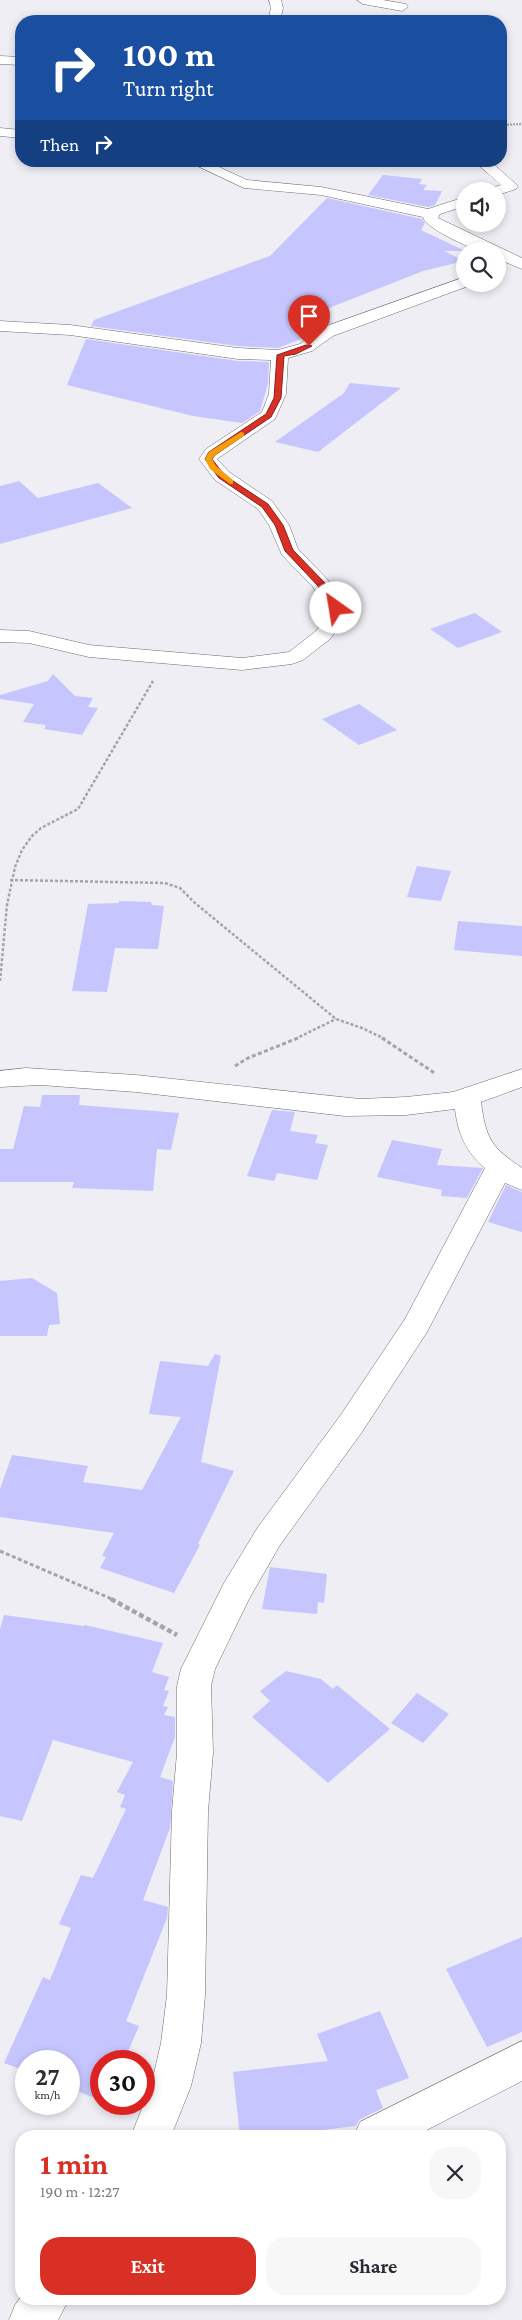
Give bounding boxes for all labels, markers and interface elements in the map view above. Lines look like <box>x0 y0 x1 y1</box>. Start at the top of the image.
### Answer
icon: right <box>40 35 105 100</box>
text: 100 m <box>123 35 215 74</box>
text: Turn right <box>123 76 214 101</box>
icon: right <box>89 130 117 158</box>
text: Then <box>40 134 79 155</box>
map controls <box>456 182 506 292</box>
button: sound <box>456 182 506 232</box>
button: search <box>456 242 506 292</box>
pin <box>288 295 330 346</box>
icon: arrive <box>295 302 323 330</box>
position arrow <box>309 581 361 633</box>
speed limit sign: 30 <box>90 2050 155 2115</box>
text: 27 <box>35 2063 60 2090</box>
text: km/h <box>35 2088 60 2102</box>
text: 1 min <box>40 2147 108 2180</box>
button: close <box>429 2147 481 2199</box>
text: 190 m · 12:27 <box>40 2183 120 2200</box>
button: Exit <box>40 2237 256 2295</box>
button: Share <box>266 2237 481 2295</box>

